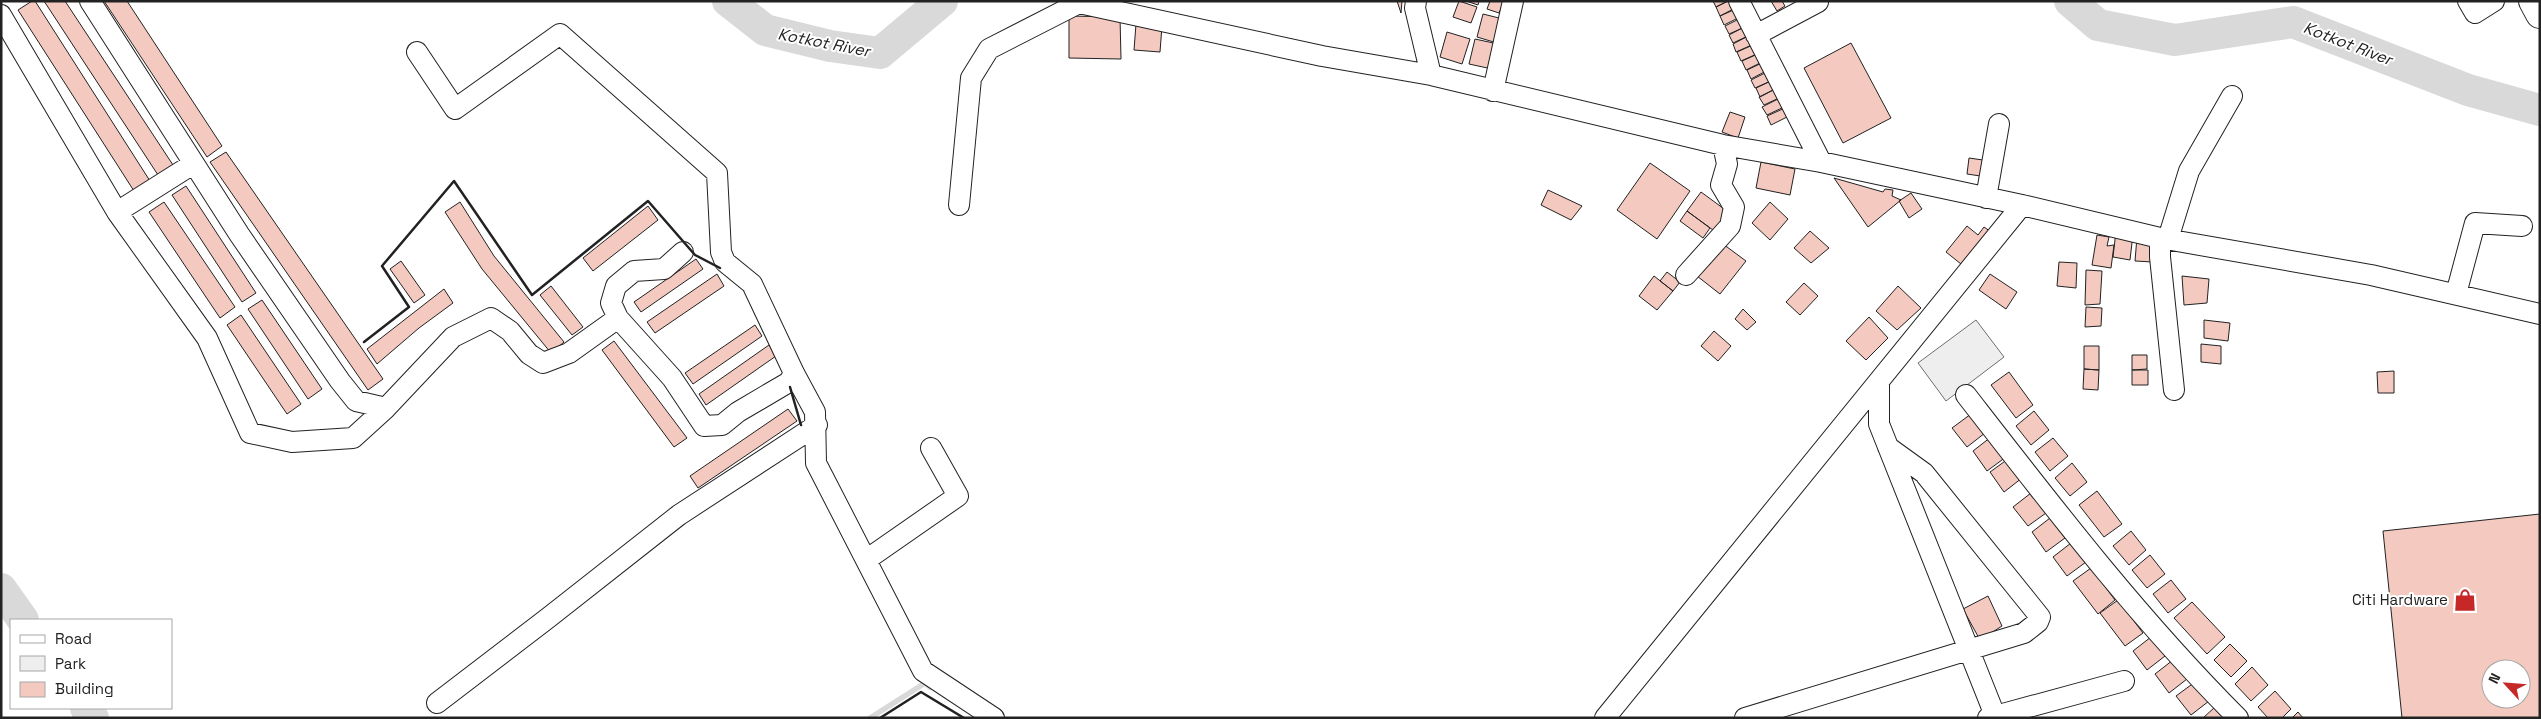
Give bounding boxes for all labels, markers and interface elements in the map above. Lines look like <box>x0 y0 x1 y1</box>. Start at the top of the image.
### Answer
water label: Kotkot River <box>2300 17 2397 71</box>
water label: Kotkot River <box>776 23 874 62</box>
shop icon: Citi Hardware <box>2452 587 2478 613</box>
place label: Citi Hardware <box>2352 590 2448 609</box>
legend <box>10 619 172 709</box>
text: Road <box>55 629 92 648</box>
text: Park <box>55 654 86 673</box>
north arrow <box>2481 659 2531 709</box>
text: N <box>2484 670 2504 686</box>
text: Building <box>55 679 114 698</box>

